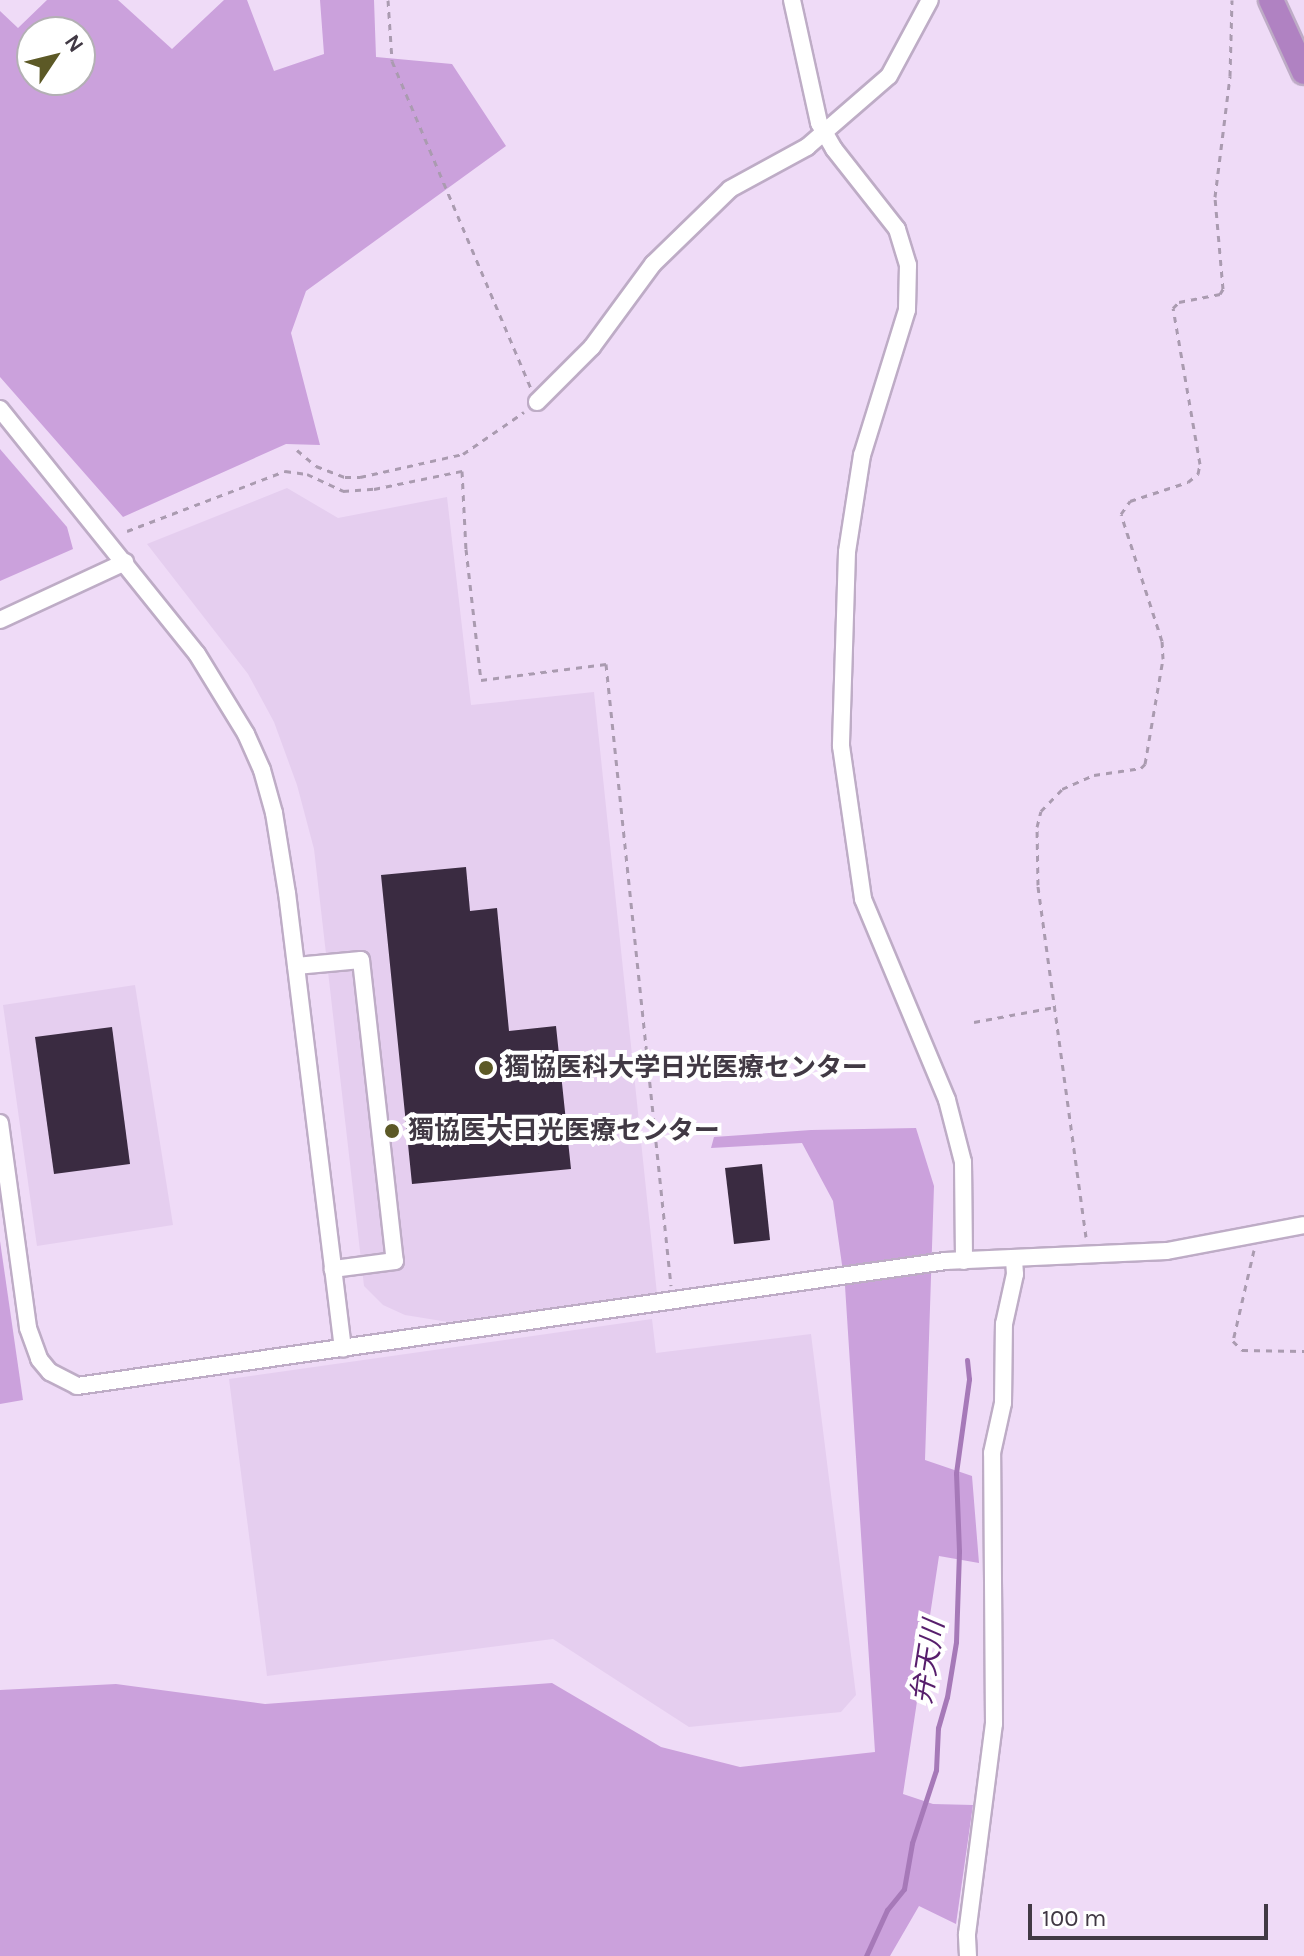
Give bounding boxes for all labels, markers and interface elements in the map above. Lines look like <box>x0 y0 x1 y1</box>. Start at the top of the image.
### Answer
north arrow <box>16 16 96 96</box>
text: N <box>59 29 89 57</box>
place label: 獨協医科大学日光医療センター <box>504 1052 868 1084</box>
marker: 獨協医科大学日光医療センター <box>475 1057 497 1079</box>
place label: 獨協医大日光医療センター <box>408 1115 720 1147</box>
marker: 獨協医大日光医療センター <box>383 1122 401 1140</box>
water label: 弁天川 <box>905 1618 951 1706</box>
scale bar <box>1032 1888 1272 1938</box>
text: 100 m <box>1042 1904 1107 1932</box>

